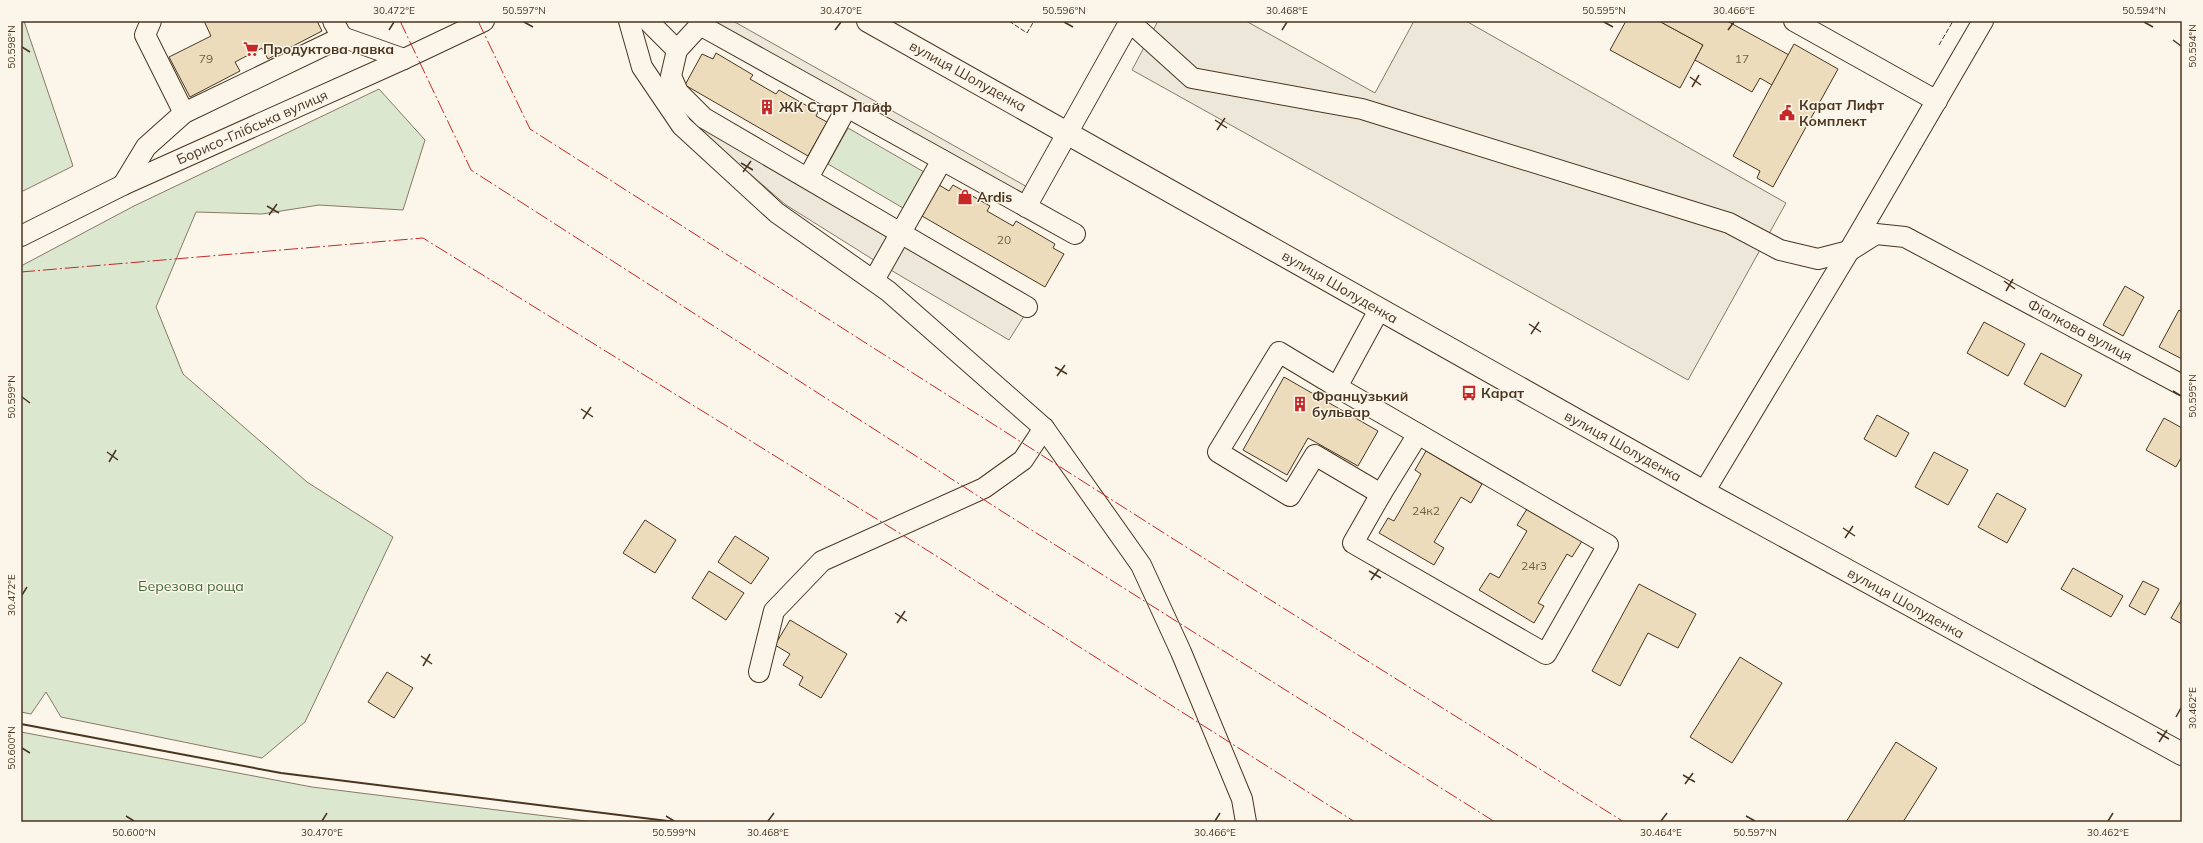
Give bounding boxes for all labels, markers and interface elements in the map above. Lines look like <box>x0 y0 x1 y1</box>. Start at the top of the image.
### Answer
text: 30.472°E <box>373 4 415 17</box>
text: 50.597°N <box>502 4 546 17</box>
text: 30.470°E <box>820 4 862 17</box>
text: 50.596°N <box>1042 4 1086 17</box>
text: 30.468°E <box>1266 4 1308 17</box>
text: 50.595°N <box>1582 4 1626 17</box>
text: 30.466°E <box>1713 4 1755 17</box>
text: 50.594°N <box>2122 4 2166 17</box>
text: 50.594°N <box>2186 24 2199 68</box>
text: 50.598°N <box>5 25 18 69</box>
street label: вулиця Шолуденка <box>906 36 1030 116</box>
supermarket icon: Продуктова лавка <box>242 40 260 58</box>
place label: Продуктова лавка <box>263 40 394 58</box>
house number: 79 <box>199 51 213 66</box>
house number: 17 <box>1735 51 1749 66</box>
street label: Борисо-Глібська вулиця <box>174 85 330 169</box>
place label: Карат Лифт Комплект <box>1799 96 1884 130</box>
building icon: ЖК Старт Лайф <box>758 98 776 116</box>
place label: ЖК Старт Лайф <box>779 98 892 116</box>
public building icon: Карат Лифт Комплект <box>1778 104 1796 122</box>
shop icon: Ardis <box>956 188 974 206</box>
place label: Ardis <box>977 188 1012 206</box>
house number: 20 <box>997 232 1011 247</box>
street label: вулиця Шолуденка <box>1279 246 1401 328</box>
street label: Фіалкова вулиця <box>2025 295 2135 365</box>
text: 50.595°N <box>2186 374 2199 418</box>
text: 50.599°N <box>5 375 18 419</box>
bus stop icon: Карат <box>1460 384 1478 402</box>
place label: Карат <box>1481 384 1524 402</box>
place label: Французький бульвар <box>1312 387 1408 421</box>
building icon: Французький бульвар <box>1291 395 1309 413</box>
street label: вулиця Шолуденка <box>1561 406 1685 486</box>
house number: 24к2 <box>1412 503 1440 518</box>
house number: 24r3 <box>1521 558 1547 573</box>
street label: вулиця Шолуденка <box>1844 563 1968 643</box>
text: 30.472°E <box>5 574 18 616</box>
park label: Березова роща <box>138 577 244 595</box>
text: 30.462°E <box>2186 687 2199 729</box>
text: 50.600°N <box>5 726 18 770</box>
text: 50.600°N <box>112 826 156 839</box>
text: 30.470°E <box>301 826 343 839</box>
text: 50.599°N <box>652 826 696 839</box>
text: 30.468°E <box>747 826 789 839</box>
text: 30.466°E <box>1194 826 1236 839</box>
text: 30.464°E <box>1640 826 1682 839</box>
text: 50.597°N <box>1733 826 1777 839</box>
text: 30.462°E <box>2087 826 2129 839</box>

